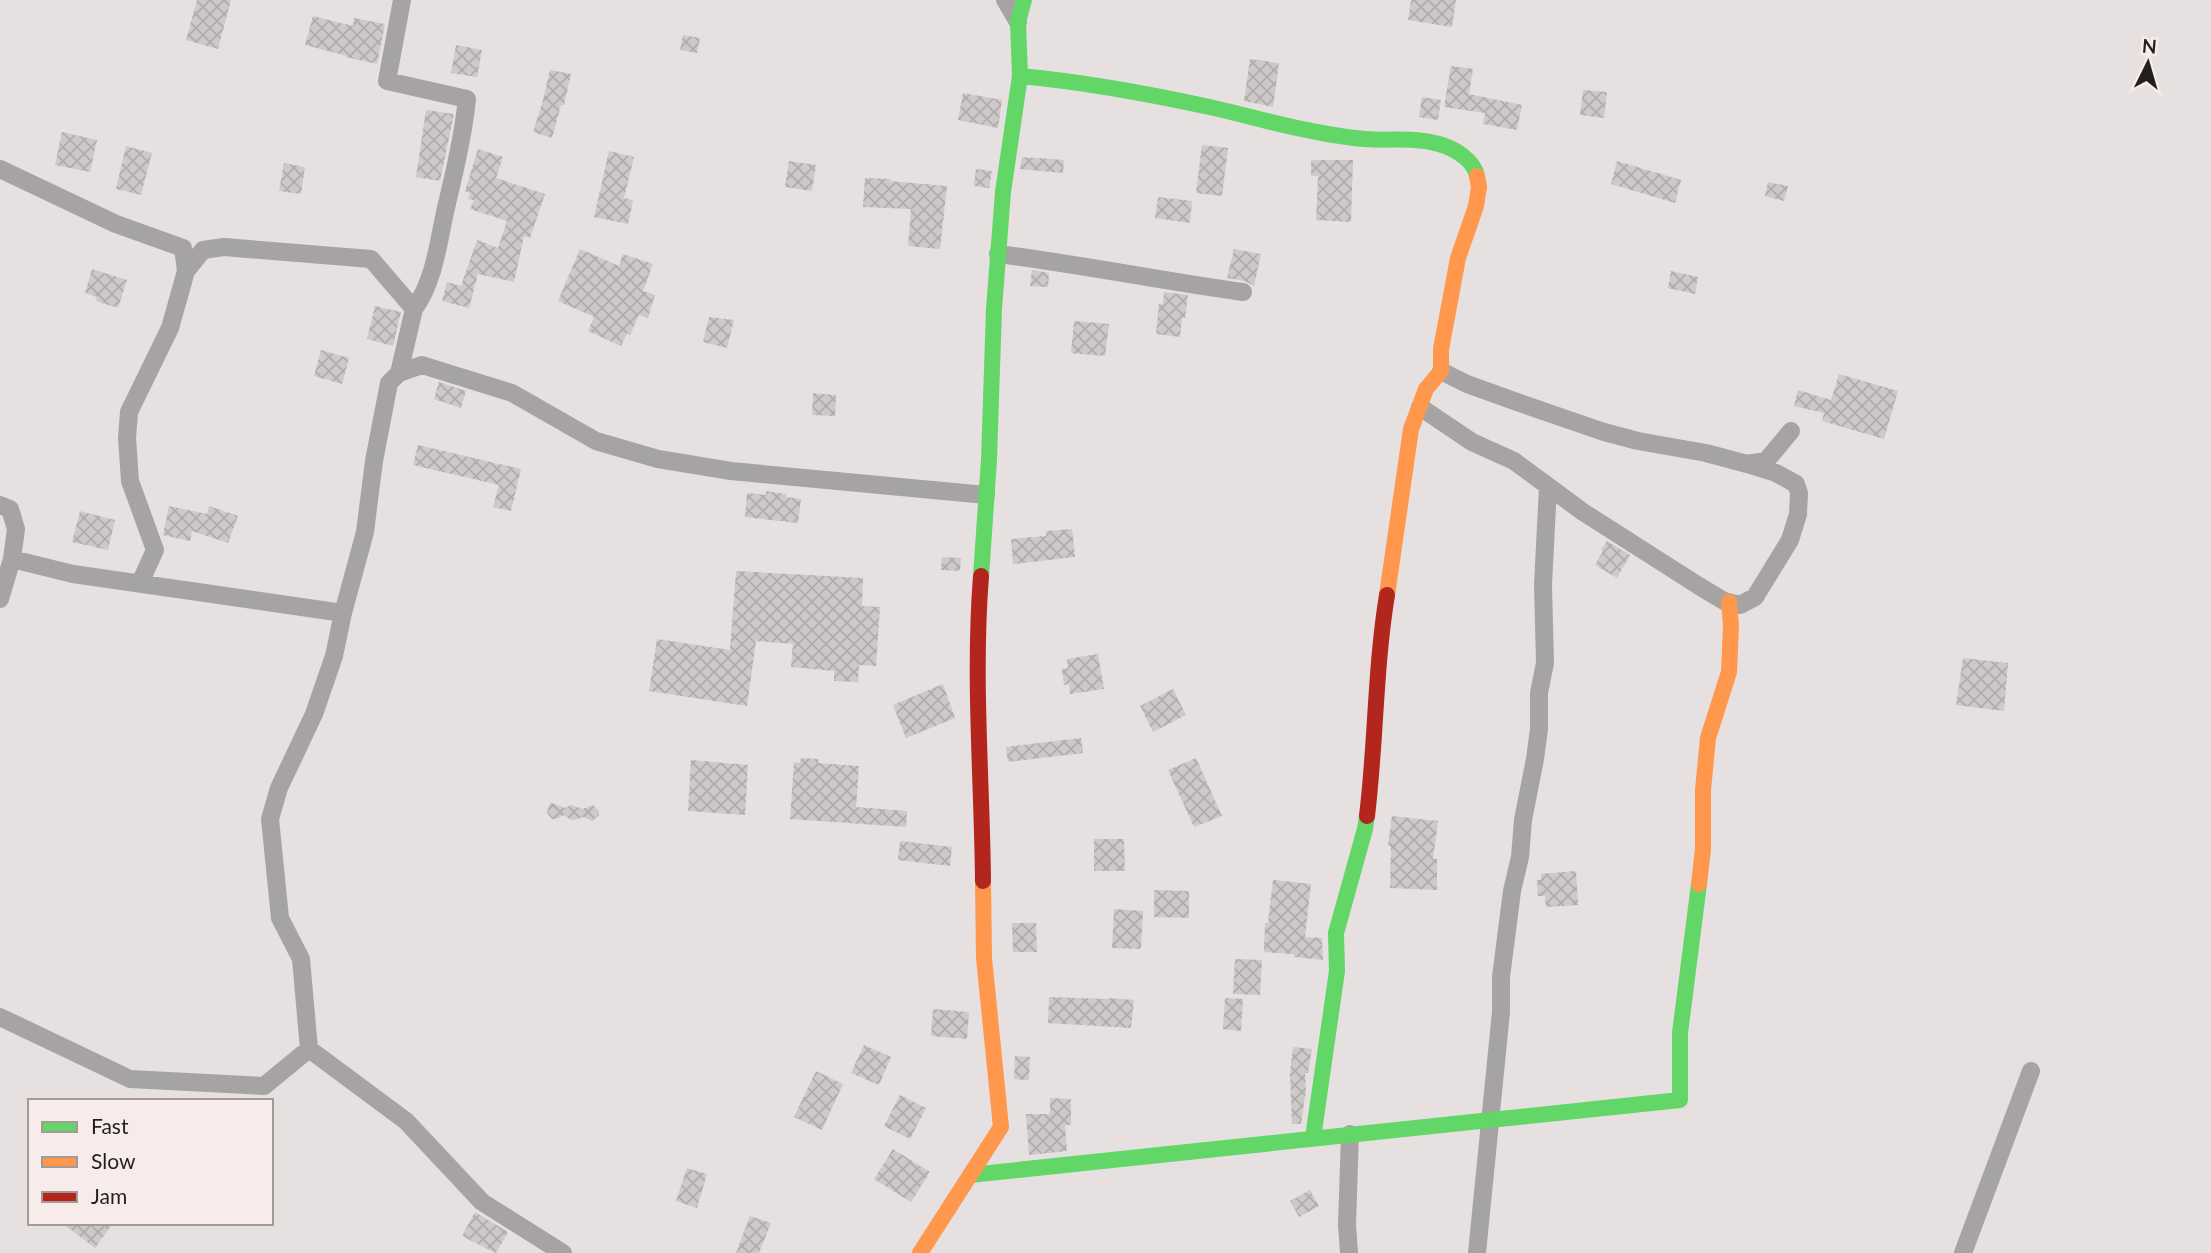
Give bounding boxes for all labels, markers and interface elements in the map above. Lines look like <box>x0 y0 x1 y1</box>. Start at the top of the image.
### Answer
north arrow <box>2113 28 2183 98</box>
text: N <box>2141 33 2158 58</box>
legend <box>28 1099 273 1225</box>
text: Fast <box>91 1113 129 1138</box>
text: Slow <box>91 1148 136 1173</box>
text: Jam <box>91 1183 127 1208</box>

